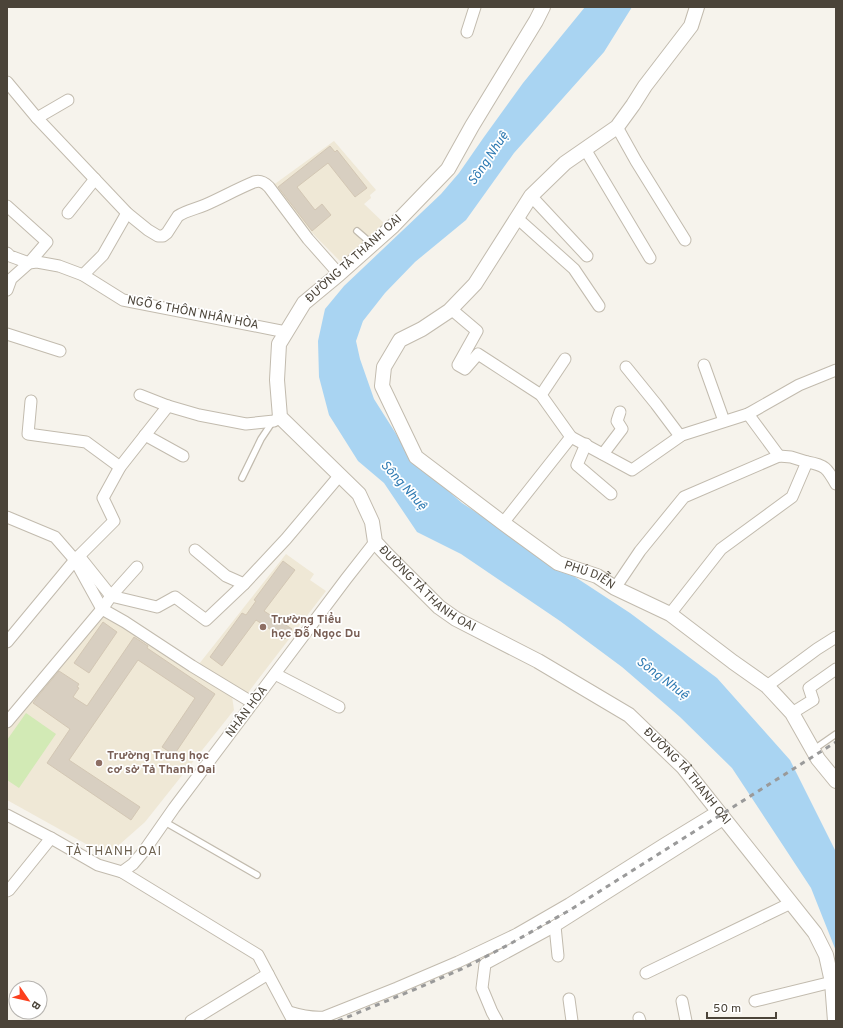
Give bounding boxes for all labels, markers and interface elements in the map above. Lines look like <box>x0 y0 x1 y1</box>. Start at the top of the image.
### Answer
water label: Sông Nhuệ <box>465 129 513 189</box>
street label: ĐƯỜNG TẢ THANH OAI <box>302 211 406 307</box>
street label: NGÕ 6 THÔN NHÂN HÒA <box>126 292 260 334</box>
water label: Sông Nhuệ <box>377 458 430 514</box>
street label: ĐƯỜNG TẢ THANH OAI <box>375 543 478 636</box>
street label: PHÚ DIỄN <box>562 558 618 594</box>
place label: Trường Tiểu học Đỗ Ngọc Du <box>271 612 360 642</box>
marker: Trường Tiểu học Đỗ Ngọc Du <box>258 622 268 632</box>
water label: Sông Nhuệ <box>633 654 692 704</box>
street label: NHÂN HÒA <box>222 683 272 741</box>
street label: ĐƯỜNG TẢ THANH OAI <box>640 725 734 828</box>
place label: Trường Trung học cơ sở Tả Thanh Oai <box>107 748 215 778</box>
marker: Trường Trung học cơ sở Tả Thanh Oai <box>94 758 104 768</box>
district label: TẢ THANH OAI <box>66 843 162 860</box>
north arrow <box>8 980 48 1020</box>
scale bar <box>707 994 776 1020</box>
text: B <box>28 998 43 1012</box>
text: 50 m <box>713 1001 741 1017</box>

